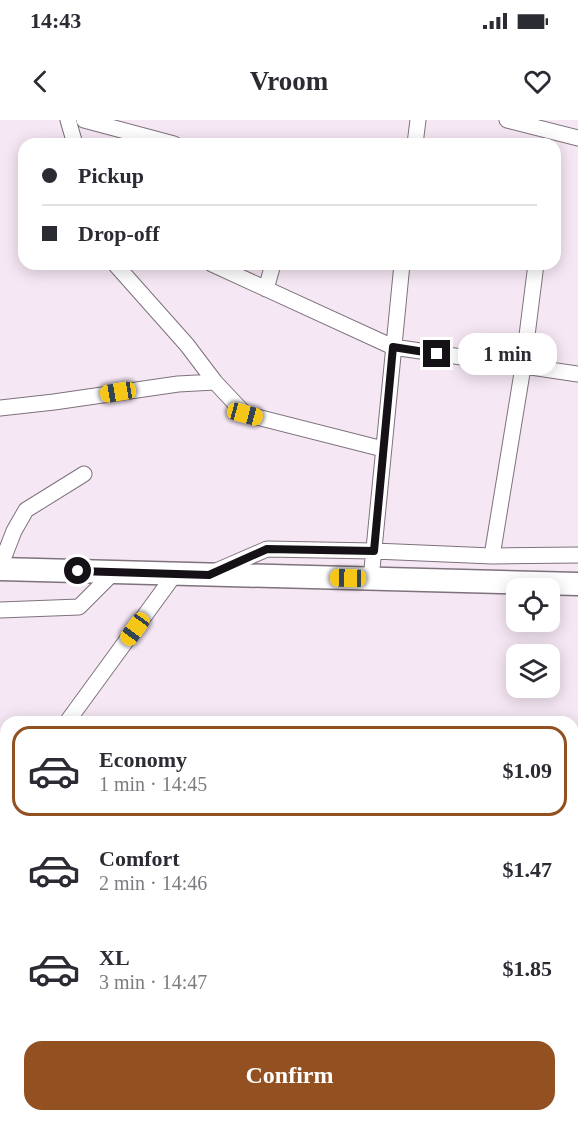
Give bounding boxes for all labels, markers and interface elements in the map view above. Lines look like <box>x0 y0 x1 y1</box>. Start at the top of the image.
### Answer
text: 14:43 <box>30 8 81 33</box>
icon: back <box>24 65 57 98</box>
icon: heart <box>521 65 554 98</box>
text: Vroom <box>250 66 328 96</box>
text: Pickup <box>78 163 144 188</box>
text: Drop-off <box>78 221 159 246</box>
callout: 1 min <box>458 333 557 375</box>
route end <box>423 340 450 367</box>
text: 1 min <box>483 343 532 365</box>
car <box>99 380 137 404</box>
car <box>225 401 265 427</box>
route start <box>64 557 91 584</box>
car <box>330 569 366 587</box>
map controls <box>506 578 560 698</box>
button: locate <box>506 578 560 632</box>
car <box>117 609 153 649</box>
button: layers <box>506 644 560 698</box>
icon: car <box>27 744 81 798</box>
text: Economy <box>99 747 187 772</box>
text: $1.09 <box>503 758 552 783</box>
text: 1 min · 14:45 <box>99 773 207 795</box>
icon: car <box>27 843 81 897</box>
text: Comfort <box>99 846 180 871</box>
text: $1.47 <box>503 857 552 882</box>
text: 2 min · 14:46 <box>99 872 207 894</box>
icon: car <box>27 942 81 996</box>
text: XL <box>99 945 130 970</box>
text: $1.85 <box>503 956 552 981</box>
text: 3 min · 14:47 <box>99 971 207 993</box>
button: Confirm <box>24 1041 555 1110</box>

